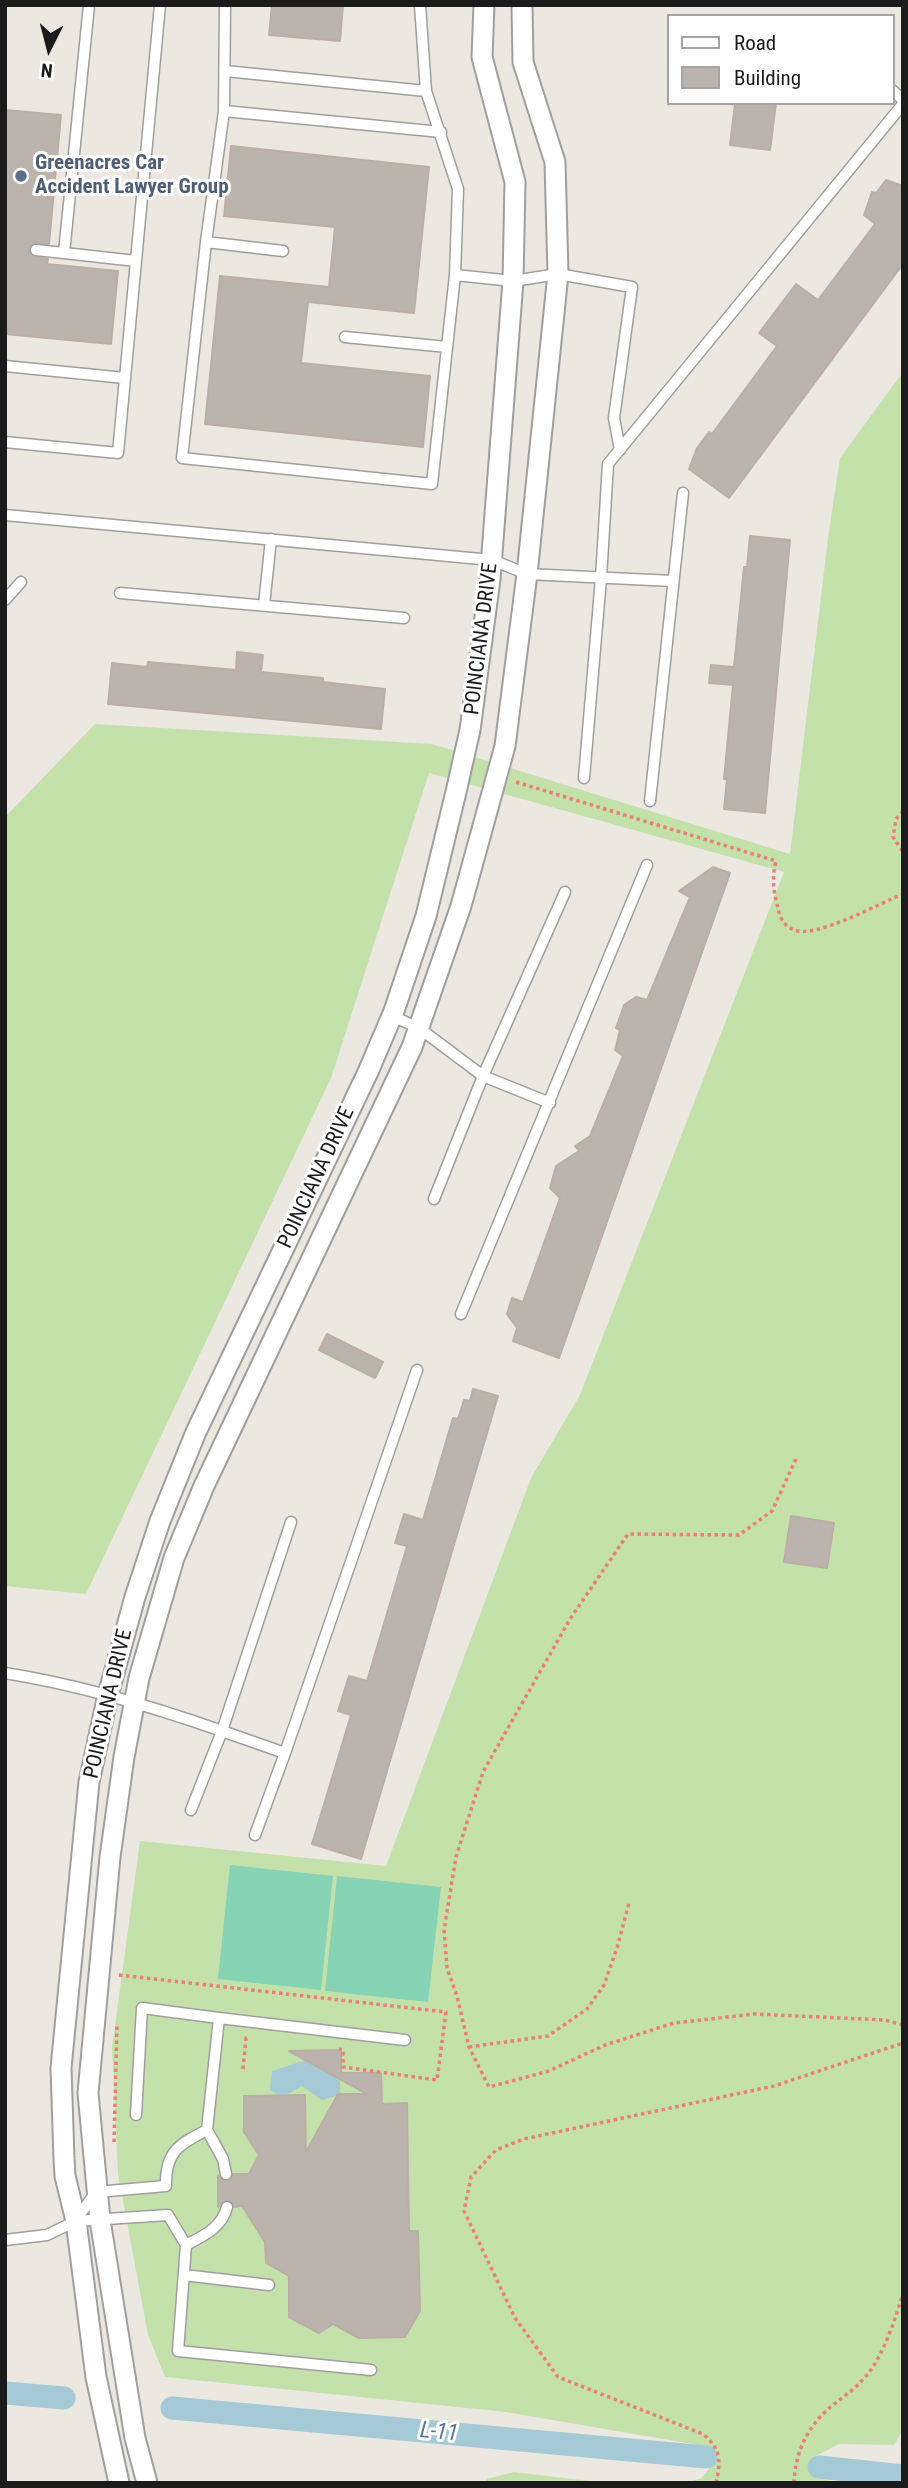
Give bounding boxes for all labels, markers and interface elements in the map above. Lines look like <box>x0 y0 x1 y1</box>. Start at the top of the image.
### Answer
north arrow <box>14 14 84 84</box>
legend <box>666 14 894 105</box>
text: Road <box>734 31 776 55</box>
text: N <box>40 58 54 82</box>
text: Building <box>734 66 801 90</box>
place label: Greenacres Car Accident Lawyer Group <box>35 151 229 201</box>
marker: Greenacres Car Accident Lawyer Group <box>13 168 29 184</box>
street label: POINCIANA DRIVE <box>460 562 504 716</box>
street label: POINCIANA DRIVE <box>273 1103 361 1253</box>
street label: POINCIANA DRIVE <box>80 1627 138 1781</box>
water label: L-11 <box>419 2418 459 2448</box>

